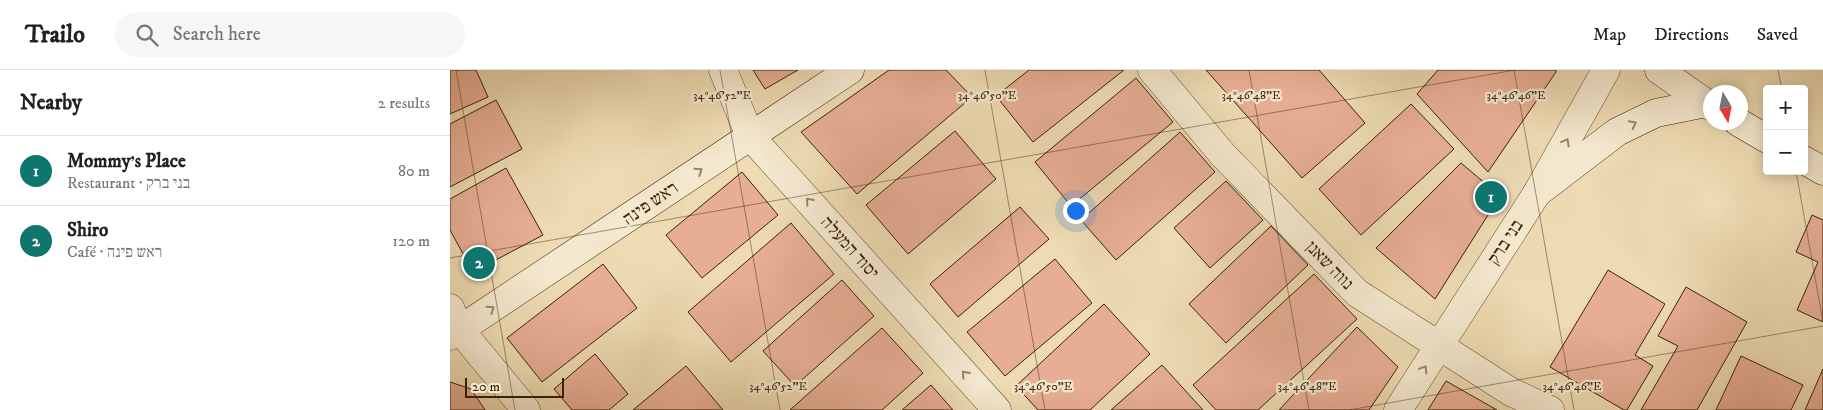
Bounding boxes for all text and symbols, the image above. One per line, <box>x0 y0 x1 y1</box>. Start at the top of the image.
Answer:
search box <box>115 12 465 57</box>
text: Trailo <box>25 20 85 50</box>
icon: search <box>133 21 161 49</box>
text: Search here <box>173 23 261 46</box>
text: Map <box>1593 24 1626 46</box>
text: Directions <box>1654 24 1729 46</box>
text: Saved <box>1757 24 1798 46</box>
north arrow <box>1703 85 1748 130</box>
map controls <box>1763 85 1808 175</box>
button: + <box>1763 85 1808 130</box>
text: 34°46'52"E <box>693 88 751 103</box>
text: 34°46'50"E <box>958 88 1017 103</box>
text: 34°46'48"E <box>1222 88 1281 103</box>
text: 34°46'46"E <box>1486 88 1546 103</box>
text: Nearby <box>20 90 82 116</box>
text: 2 results <box>378 93 430 113</box>
one-way arrow <box>1628 121 1637 131</box>
button: − <box>1763 130 1808 175</box>
one-way arrow <box>1559 138 1569 147</box>
text: Mommy׳s Place <box>67 150 186 173</box>
text: 1 <box>33 161 39 181</box>
text: 80 m <box>398 161 430 181</box>
one-way arrow <box>693 167 702 177</box>
text: Restaurant · בני ברק <box>67 173 190 193</box>
street label: ראש פינה <box>618 177 683 230</box>
pin: 1 <box>1475 178 1507 216</box>
one-way arrow <box>806 198 815 207</box>
your location <box>1063 198 1089 224</box>
street label: יסוד המעלה <box>815 212 883 284</box>
street label: בני ברק <box>1483 215 1529 269</box>
text: Shiro <box>67 219 108 242</box>
text: 2 <box>32 231 40 251</box>
text: 120 m <box>392 231 430 251</box>
street label: נווה שאנן <box>1301 237 1358 295</box>
text: Café · ראש פינה <box>67 242 162 262</box>
pin: 2 <box>463 244 495 282</box>
one-way arrow <box>485 306 494 315</box>
one-way arrow <box>1418 365 1427 374</box>
one-way arrow <box>962 370 971 379</box>
scale bar <box>465 375 564 398</box>
text: 20 m <box>472 378 500 396</box>
text: 34°46'52"E <box>749 379 807 394</box>
text: 34°46'50"E <box>1014 379 1073 394</box>
text: 34°46'48"E <box>1278 379 1337 394</box>
text: 34°46'46"E <box>1542 379 1602 394</box>

